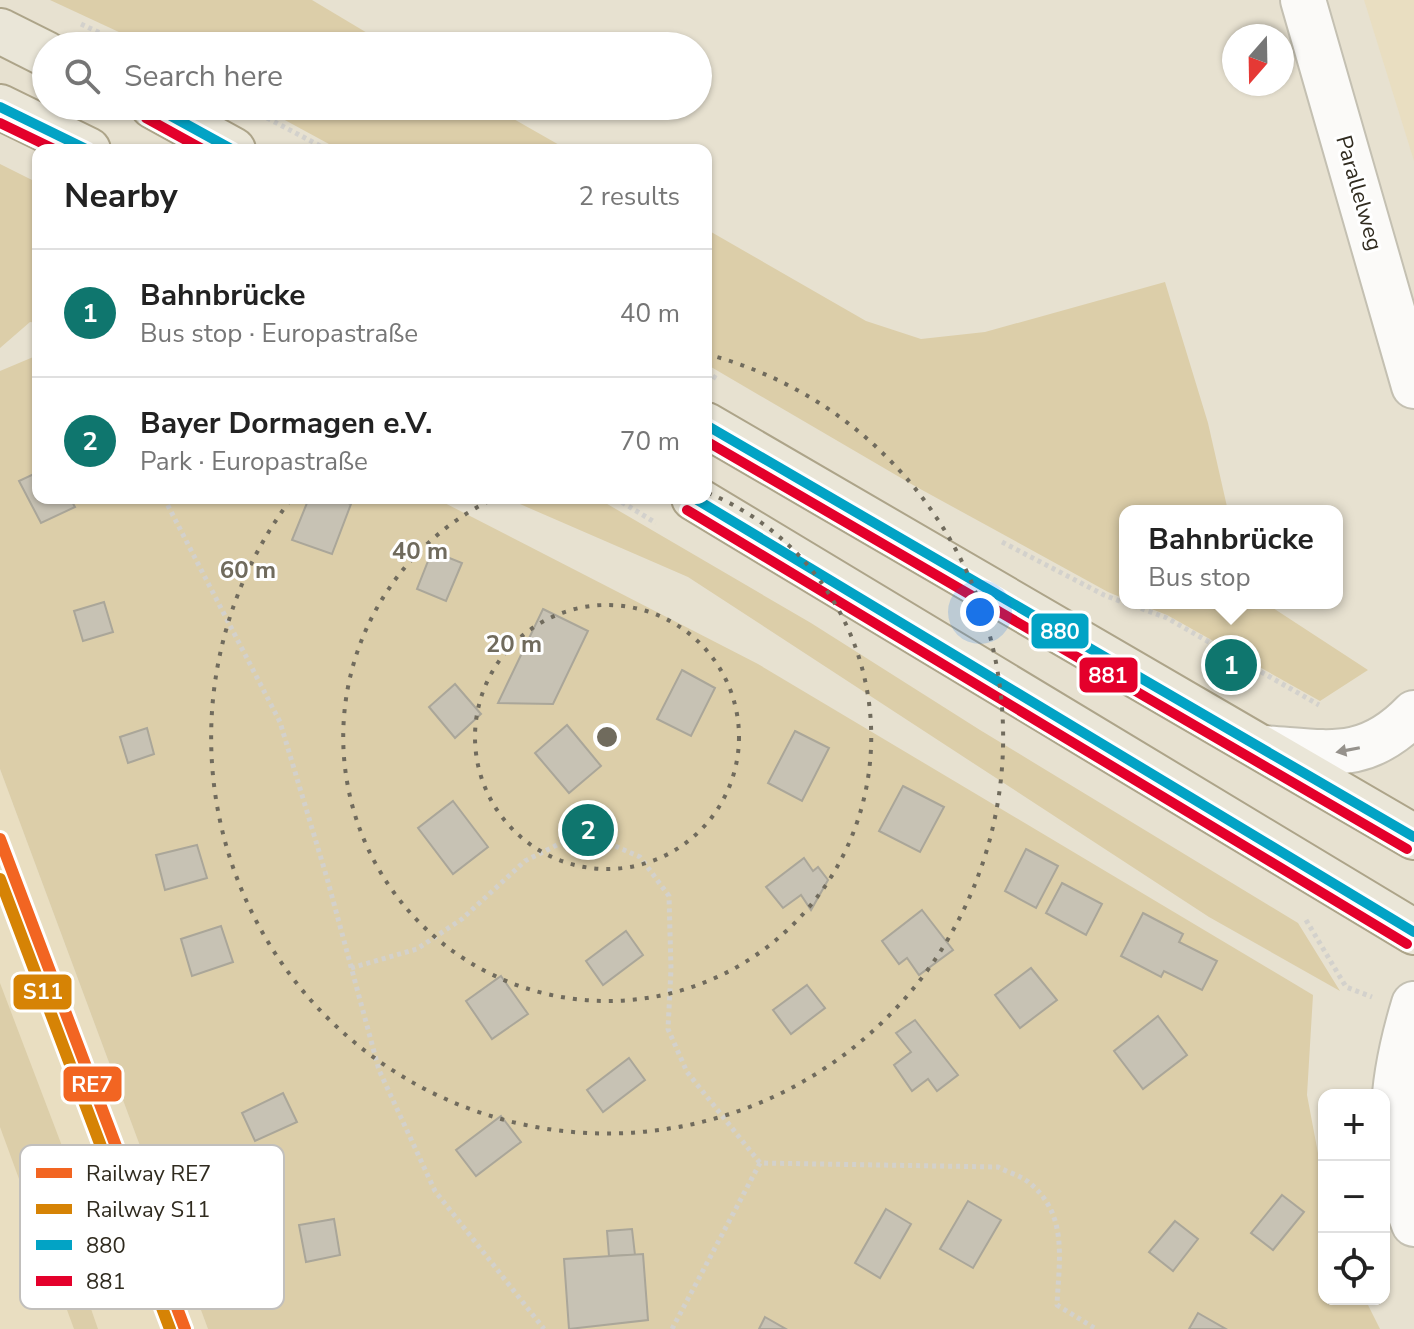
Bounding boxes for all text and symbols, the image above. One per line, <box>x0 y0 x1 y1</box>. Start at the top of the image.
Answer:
north arrow <box>1222 24 1294 96</box>
search box <box>32 32 712 120</box>
icon: search <box>60 54 104 98</box>
text: Search here <box>124 56 283 97</box>
street label: Parallelweg <box>1328 132 1390 254</box>
text: Nearby <box>64 173 178 219</box>
text: 2 results <box>579 179 680 214</box>
text: Bahnbrücke <box>140 275 305 316</box>
text: 1 <box>82 296 98 331</box>
text: 40 m <box>620 296 680 331</box>
text: Bus stop · Europastraße <box>140 316 418 351</box>
text: Bayer Dormagen e.V. <box>140 403 432 444</box>
text: 2 <box>82 424 98 459</box>
text: 70 m <box>620 424 680 459</box>
text: Park · Europastraße <box>140 444 368 479</box>
popup <box>1119 505 1343 609</box>
text: Bahnbrücke <box>1148 519 1314 560</box>
text: 40 m <box>392 535 448 567</box>
text: 60 m <box>220 554 276 586</box>
text: Bus stop <box>1148 560 1251 595</box>
your location <box>960 592 1000 632</box>
line badge: 880 <box>1030 612 1090 650</box>
text: 880 <box>1040 617 1080 647</box>
text: 20 m <box>486 628 542 660</box>
pin: 1 <box>1205 635 1257 695</box>
line badge: 881 <box>1078 656 1139 694</box>
text: 881 <box>1088 661 1128 691</box>
centre of rings <box>593 723 621 751</box>
one-way arrow <box>1336 744 1361 756</box>
pin: 2 <box>562 800 614 860</box>
line badge: S11 <box>12 973 73 1011</box>
text: S11 <box>23 977 63 1007</box>
line badge: RE7 <box>62 1065 123 1103</box>
text: RE7 <box>71 1070 113 1100</box>
map controls <box>1318 1089 1390 1305</box>
button: + <box>1318 1089 1390 1161</box>
legend <box>20 1145 284 1309</box>
text: Railway RE7 <box>86 1159 211 1189</box>
button: − <box>1318 1161 1390 1233</box>
text: Railway S11 <box>86 1195 210 1225</box>
text: 880 <box>86 1231 126 1261</box>
button: locate <box>1318 1233 1390 1305</box>
text: 881 <box>86 1267 126 1297</box>

